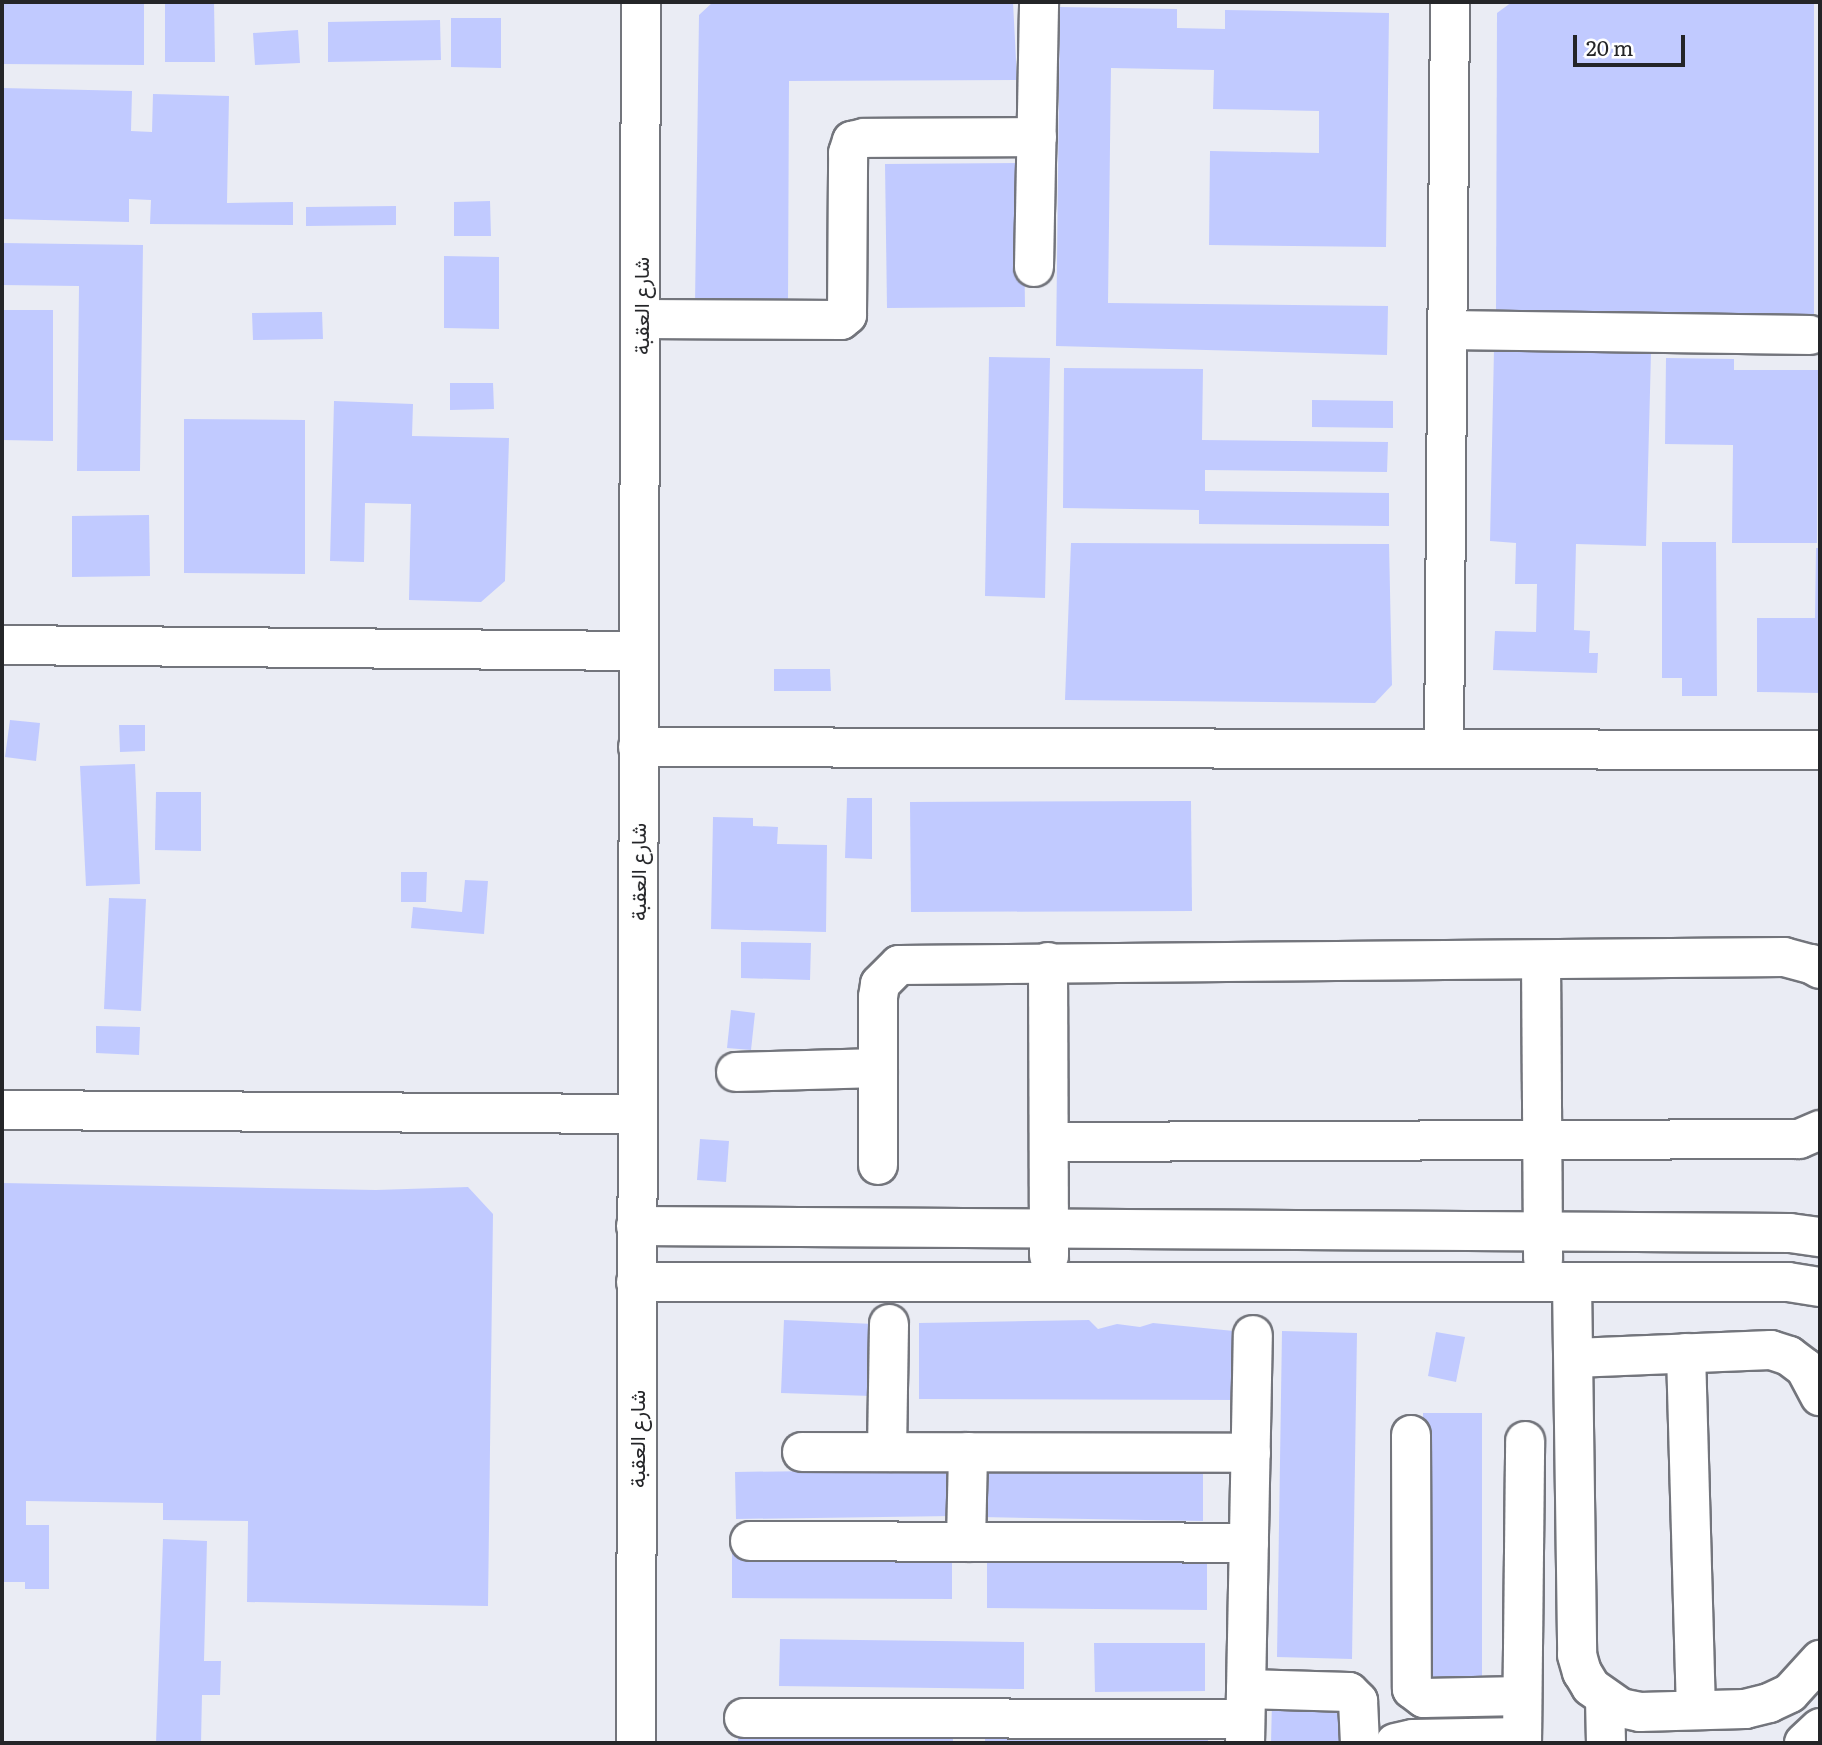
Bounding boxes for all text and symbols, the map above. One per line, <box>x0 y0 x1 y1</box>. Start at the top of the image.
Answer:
scale bar <box>1577 21 1689 65</box>
text: 20 m <box>1586 31 1633 62</box>
street label: شارع العقبة <box>627 257 653 355</box>
street label: شارع العقبة <box>624 823 650 921</box>
street label: شارع العقبة <box>623 1390 649 1488</box>

